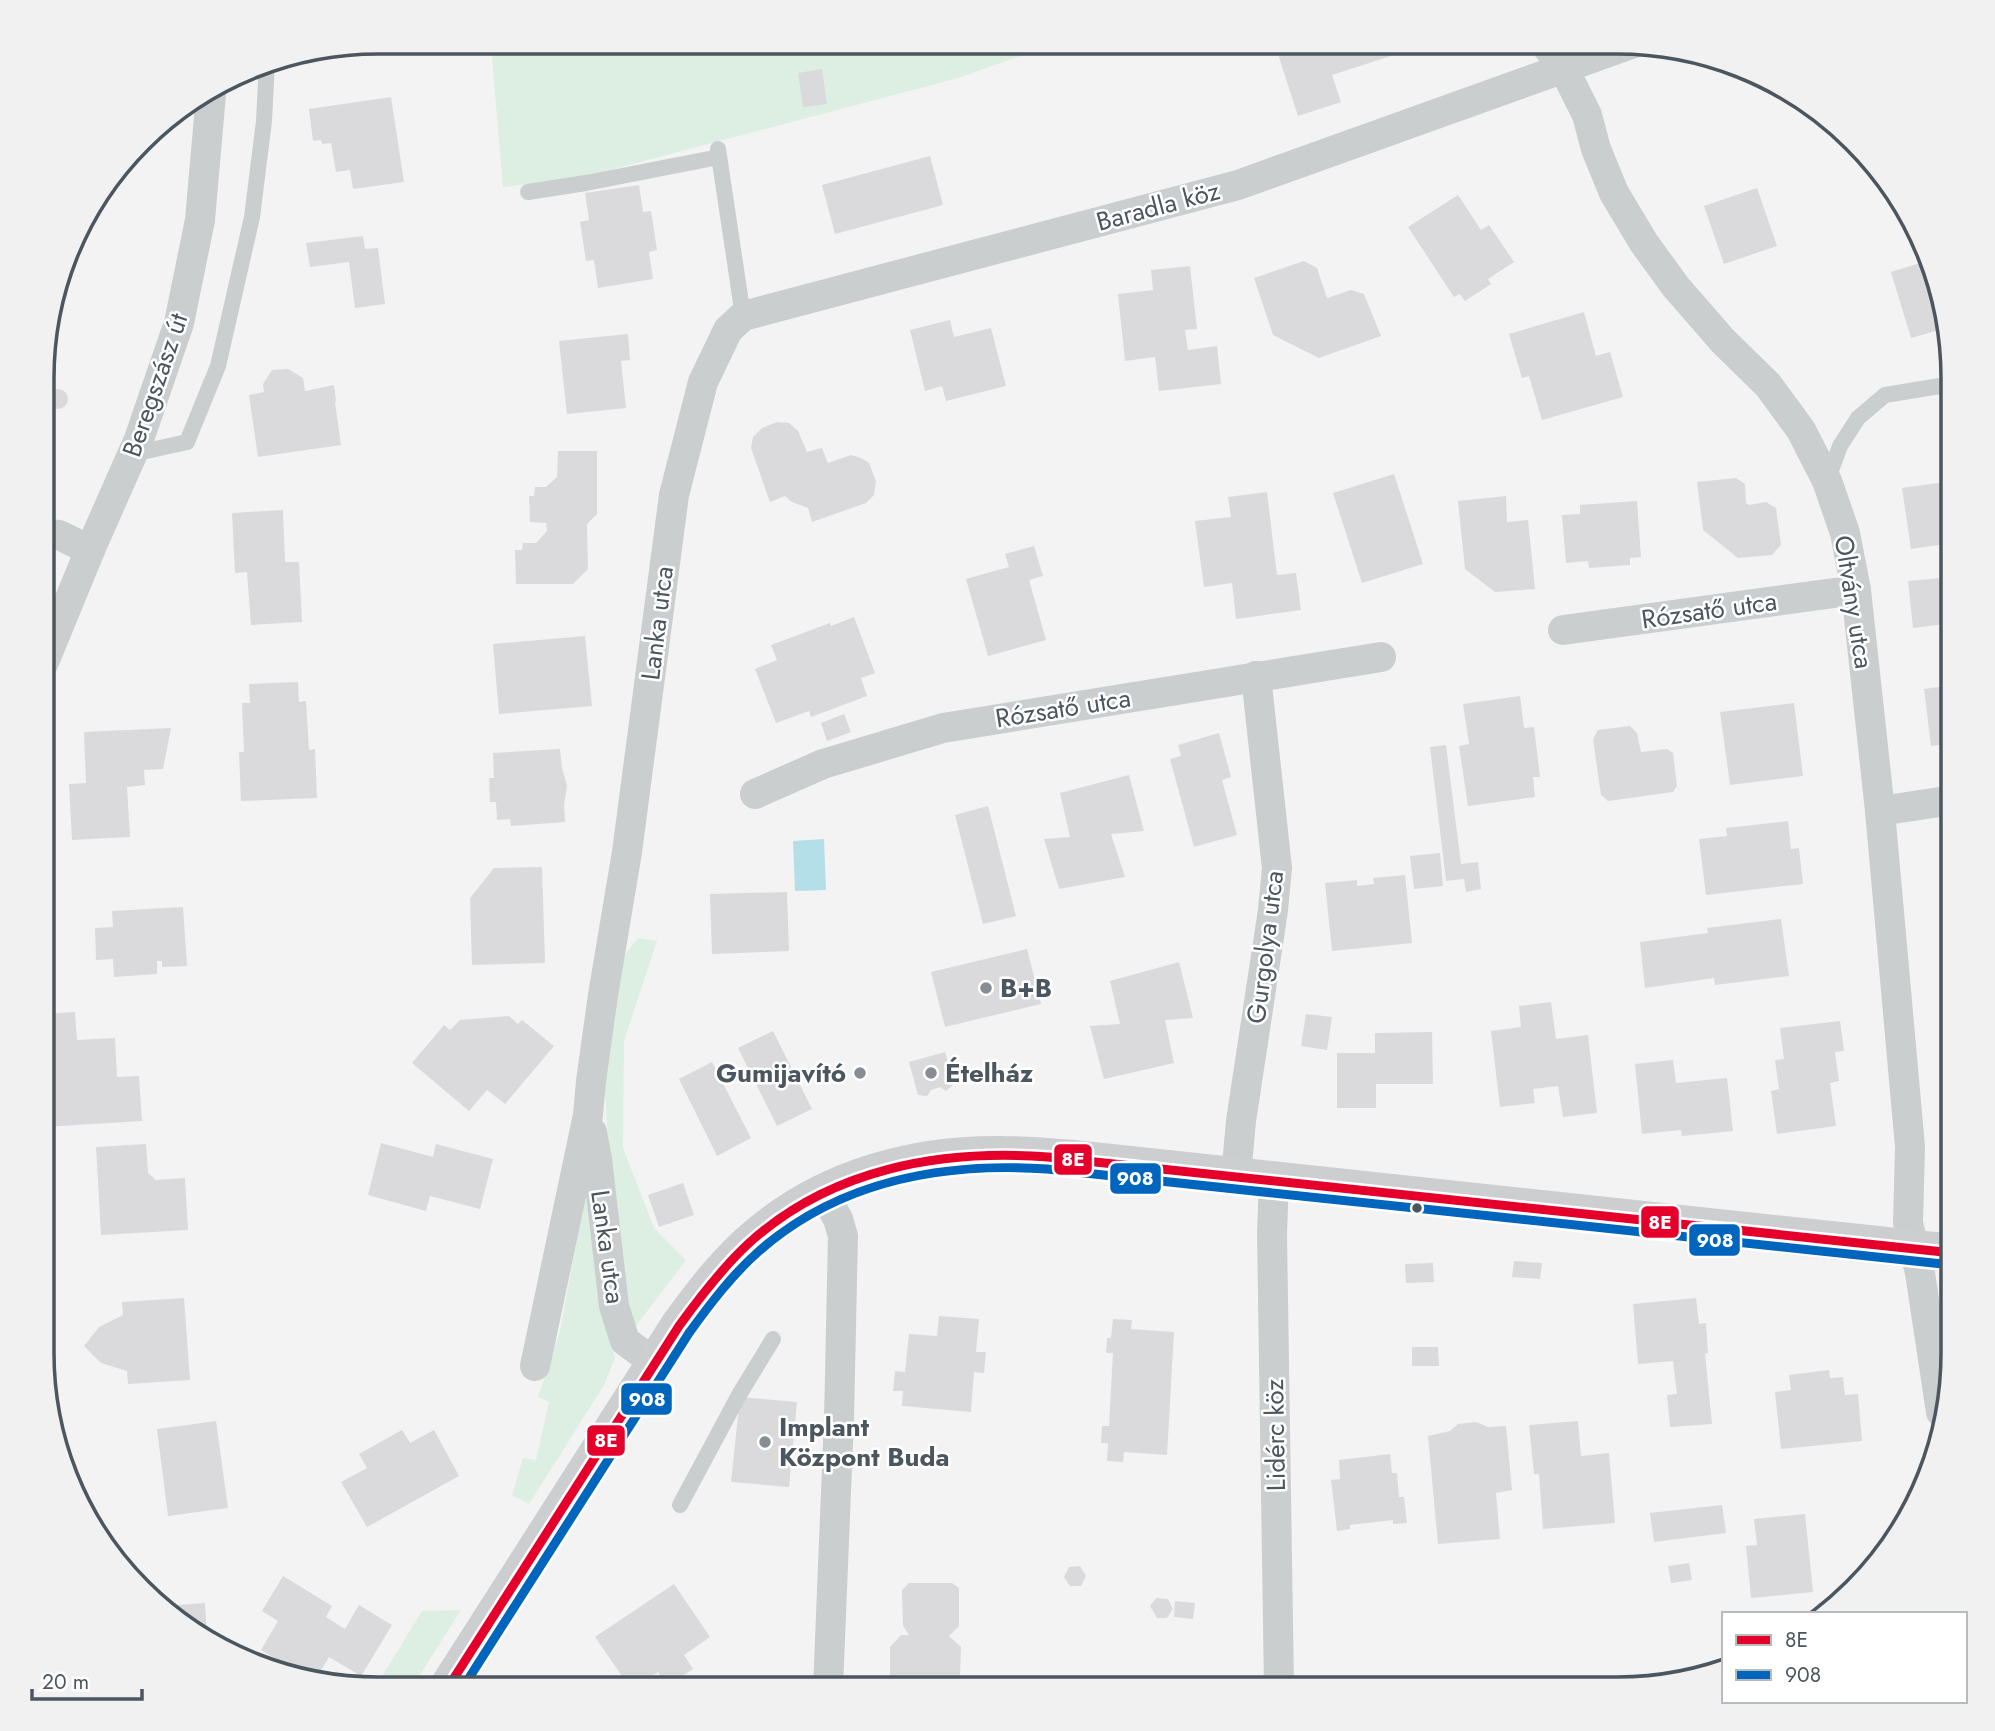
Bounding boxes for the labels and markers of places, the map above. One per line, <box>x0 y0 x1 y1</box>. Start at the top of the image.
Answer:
place label: B+B <box>1000 969 1052 1007</box>
marker: B+B <box>978 980 994 996</box>
place label: Gumijavító <box>716 1054 846 1092</box>
place label: Ételház <box>945 1054 1034 1092</box>
marker: Gumijavító <box>852 1065 868 1081</box>
marker: Ételház <box>923 1065 939 1081</box>
unlabelled marker <box>1410 1201 1424 1215</box>
place label: Implant Központ Buda <box>779 1408 950 1476</box>
marker: Implant Központ Buda <box>757 1434 773 1450</box>

